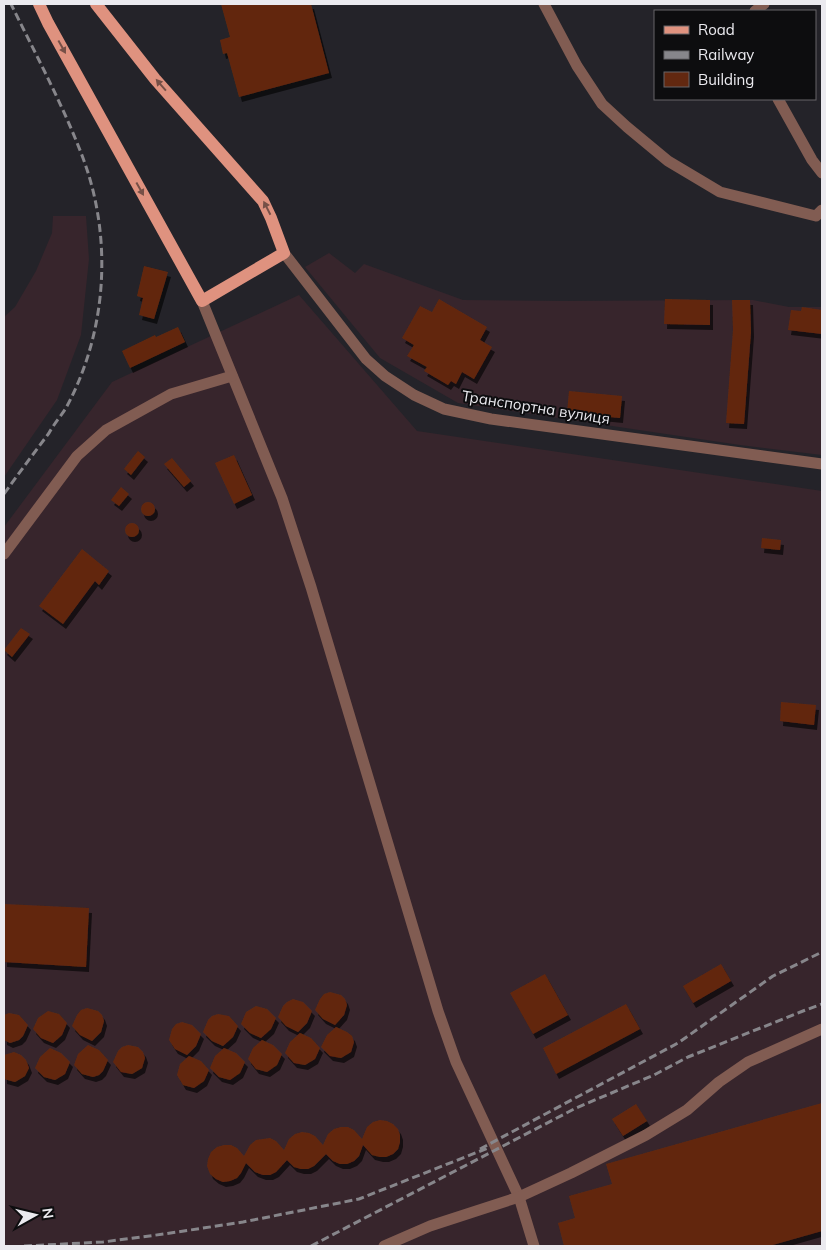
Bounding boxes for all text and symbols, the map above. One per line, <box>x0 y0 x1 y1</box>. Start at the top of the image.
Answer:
legend <box>654 10 816 100</box>
text: Road <box>698 20 735 39</box>
one-way arrow <box>57 41 66 54</box>
text: Railway <box>698 45 754 64</box>
text: Building <box>698 70 754 89</box>
one-way arrow <box>155 80 167 92</box>
one-way arrow <box>136 182 144 197</box>
one-way arrow <box>262 201 270 215</box>
street label: Транспортна вулиця <box>461 386 611 428</box>
north arrow <box>10 1190 60 1240</box>
text: N <box>38 1207 58 1220</box>

